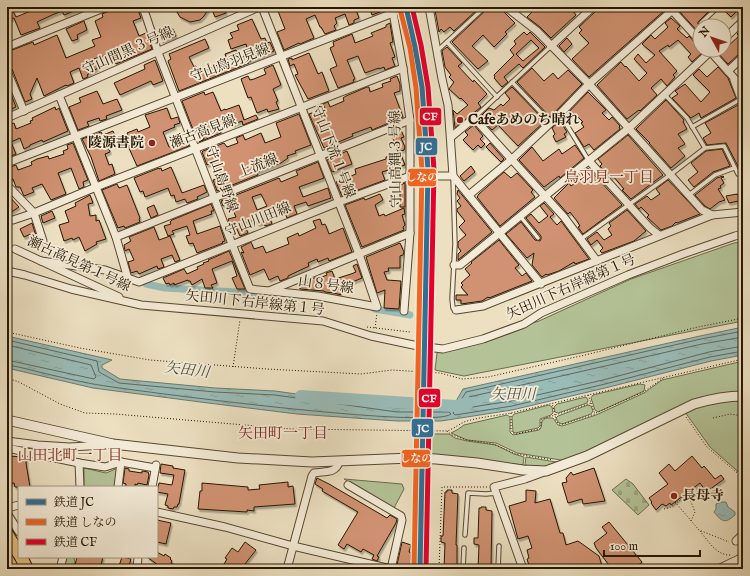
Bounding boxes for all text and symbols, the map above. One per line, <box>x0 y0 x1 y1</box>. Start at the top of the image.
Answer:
north arrow <box>692 18 732 58</box>
street label: 守山間黒３号線 <box>80 23 176 79</box>
text: N <box>696 24 714 41</box>
street label: 守山鳥羽見線 <box>188 40 272 86</box>
street label: 守山下流１号線 <box>307 103 359 201</box>
line badge: CF <box>419 107 442 126</box>
street label: 守山高縄３号線 <box>386 110 406 208</box>
text: CF <box>423 110 437 124</box>
street label: 瀬古高見線 <box>167 111 239 153</box>
place label: Cafeあめのち晴れ <box>468 111 580 129</box>
marker: Cafeあめのち晴れ <box>455 115 465 125</box>
place label: 陵源書院 <box>88 134 144 152</box>
line badge: JC <box>415 137 438 156</box>
marker: 陵源書院 <box>147 138 157 148</box>
text: JC <box>418 140 432 154</box>
street label: 守山島野線 <box>201 143 241 215</box>
street label: 上流線 <box>235 150 281 182</box>
line badge: しなの <box>407 168 437 187</box>
district label: 鳥羽見一丁目 <box>564 168 654 187</box>
text: しなの <box>406 171 439 185</box>
street label: 守山川田線 <box>222 199 294 241</box>
street label: 瀬古高見第１号線 <box>24 232 134 296</box>
street label: 矢田川下右岸線第１号 <box>503 250 639 324</box>
street label: 山８号線 <box>297 272 355 298</box>
street label: 矢田川下右岸線第１号 <box>184 287 326 319</box>
water label: 矢田川 <box>164 358 212 382</box>
water label: 矢田川 <box>490 385 537 404</box>
line badge: CF <box>418 388 441 408</box>
text: CF <box>422 392 436 406</box>
line badge: JC <box>411 418 434 438</box>
text: JC <box>415 422 429 436</box>
district label: 矢田町一丁目 <box>238 424 328 443</box>
district label: 山田北町一丁目 <box>17 446 123 465</box>
line badge: しなの <box>401 449 431 468</box>
text: しなの <box>400 452 433 466</box>
legend <box>18 486 158 558</box>
place label: 長母寺 <box>682 487 724 505</box>
marker: 長母寺 <box>669 491 679 501</box>
text: 鉄道 JC <box>53 495 94 511</box>
text: 鉄道 しなの <box>53 515 117 530</box>
scale bar <box>604 532 700 558</box>
text: 鉄道 CF <box>53 535 97 550</box>
text: 100 m <box>610 539 638 554</box>

